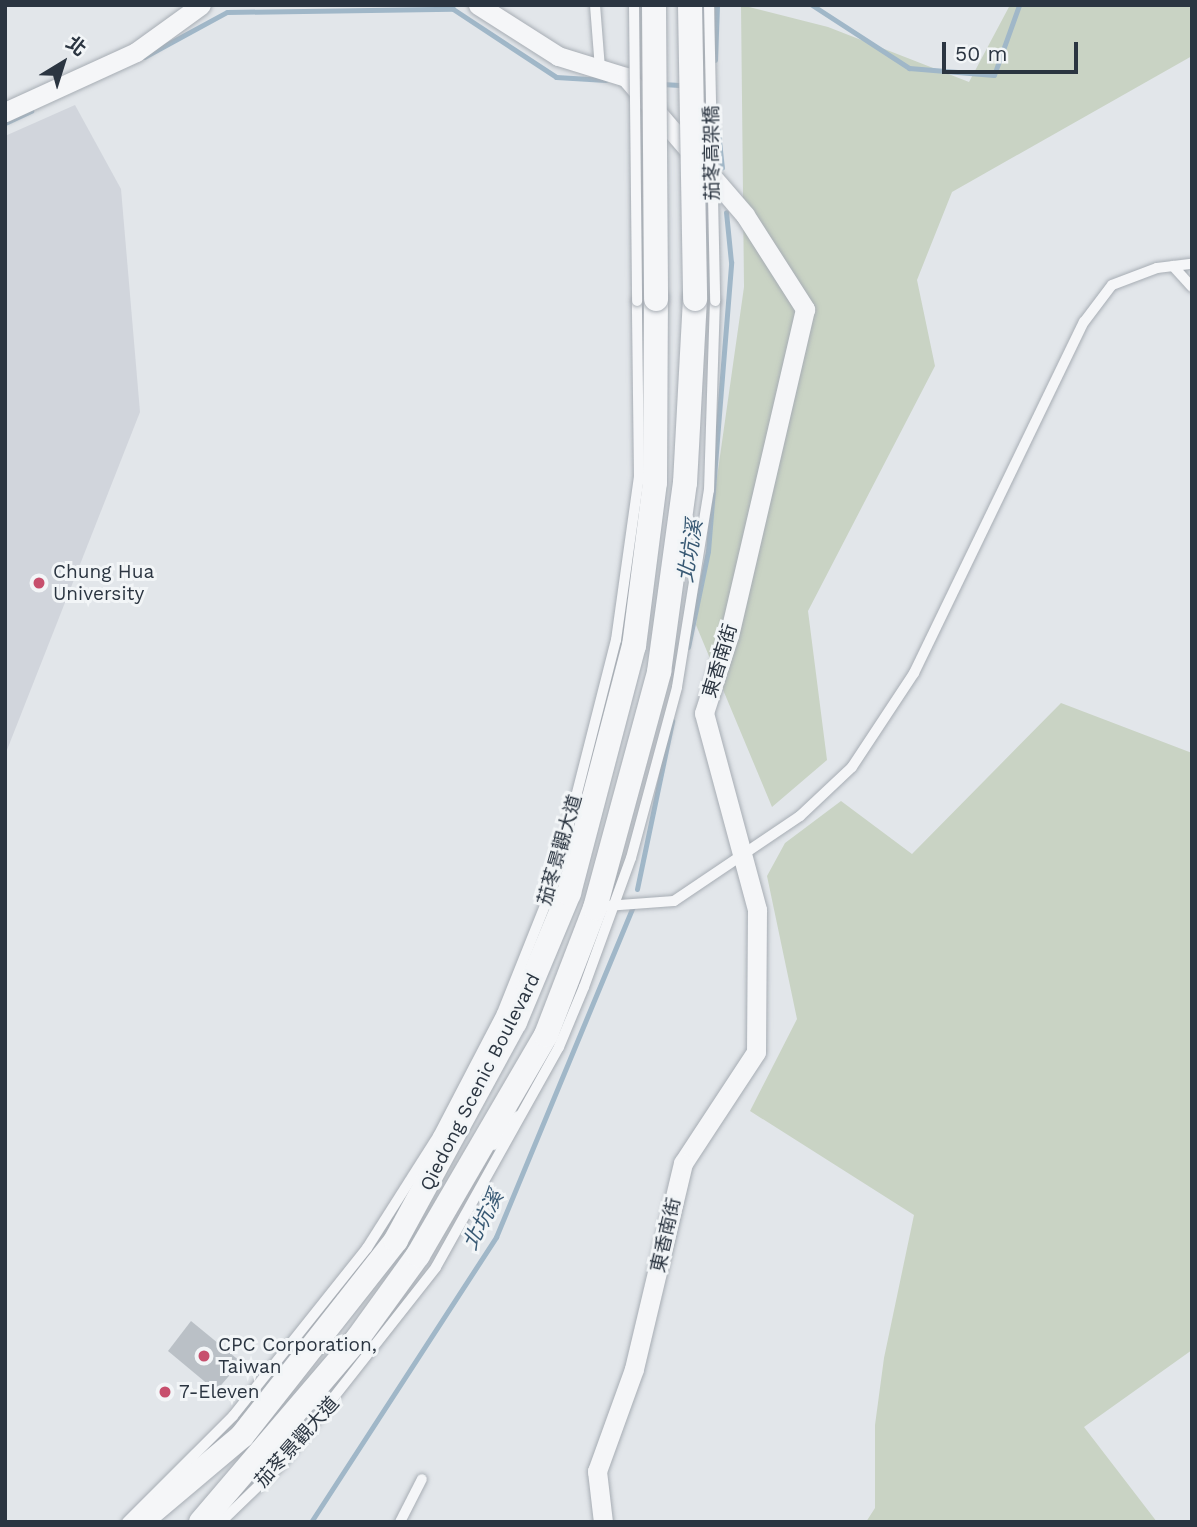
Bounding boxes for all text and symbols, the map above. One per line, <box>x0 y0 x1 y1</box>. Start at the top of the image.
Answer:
north arrow <box>28 28 98 98</box>
scale bar <box>945 28 1082 72</box>
text: 北 <box>62 31 91 61</box>
text: 50 m <box>955 41 1007 66</box>
street label: 茄苳高架橋 <box>700 105 724 201</box>
water label: 北坑溪 <box>673 518 707 584</box>
place label: Chung Hua University <box>53 561 154 605</box>
marker: Chung Hua University <box>31 575 47 591</box>
street label: 東香南街 <box>698 621 742 701</box>
street label: 茄苳景觀大道 <box>533 792 587 908</box>
street label: Qiedong Scenic Boulevard <box>415 969 545 1195</box>
water label: 北坑溪 <box>457 1186 509 1254</box>
street label: 東香南街 <box>646 1195 686 1275</box>
place label: CPC Corporation, Taiwan <box>218 1334 377 1378</box>
marker: CPC Corporation, Taiwan <box>196 1348 212 1364</box>
place label: 7-Eleven <box>179 1381 260 1403</box>
marker: 7-Eleven <box>157 1384 173 1400</box>
street label: 茄苳景觀大道 <box>250 1392 344 1492</box>

